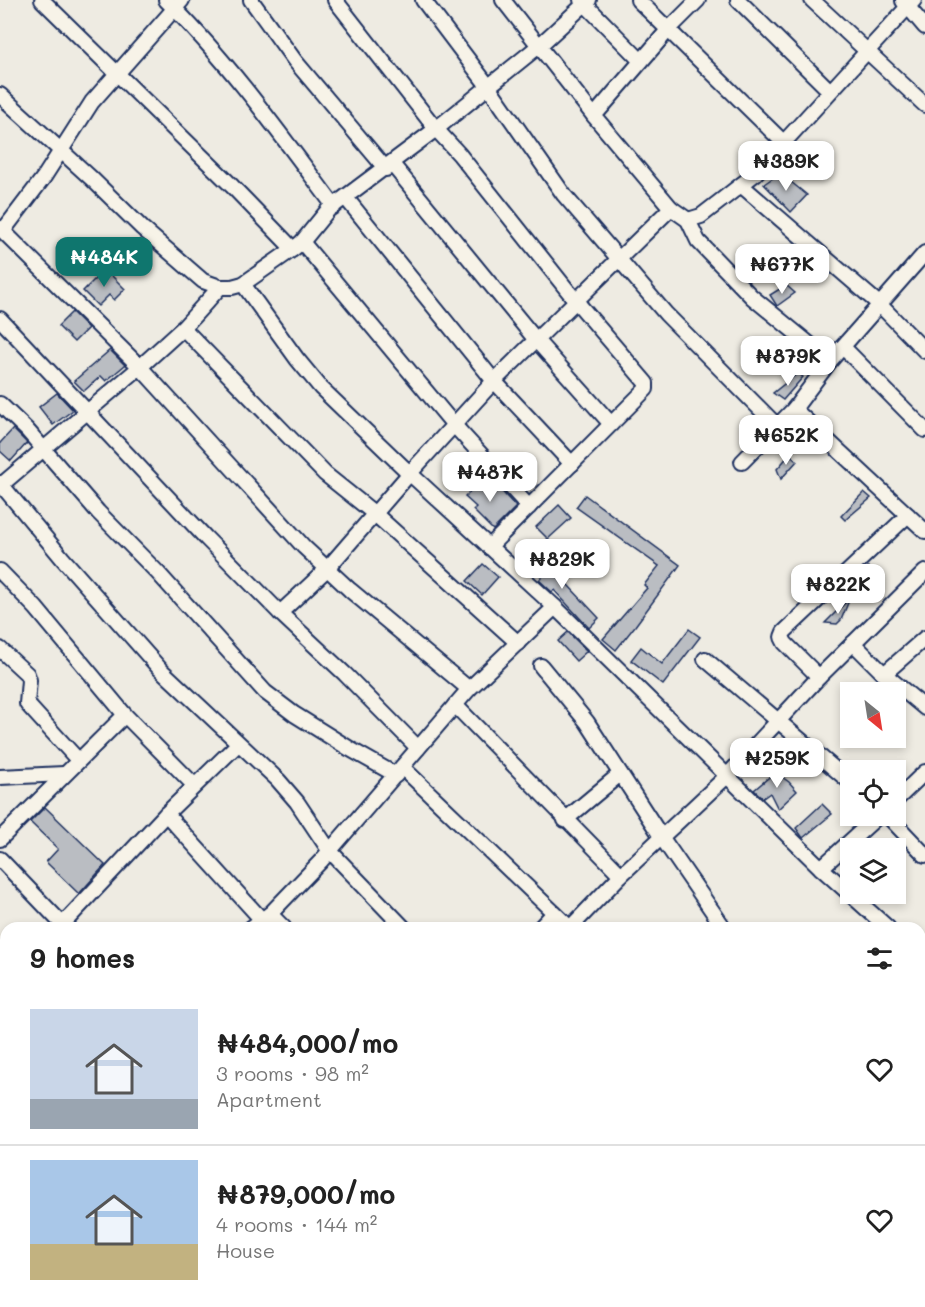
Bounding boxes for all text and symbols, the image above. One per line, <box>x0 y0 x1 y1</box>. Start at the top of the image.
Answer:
pin: ₦389K <box>744 141 828 192</box>
text: ₦389K <box>752 147 820 173</box>
pin: ₦484K <box>62 237 146 288</box>
text: ₦484K <box>70 243 138 269</box>
pin: ₦677K <box>740 244 824 295</box>
text: ₦677K <box>749 250 815 276</box>
pin: ₦879K <box>746 336 830 387</box>
text: ₦879K <box>755 342 821 368</box>
pin: ₦652K <box>744 415 828 466</box>
text: ₦652K <box>753 421 819 447</box>
pin: ₦487K <box>448 452 532 503</box>
text: ₦487K <box>456 458 524 484</box>
pin: ₦829K <box>520 539 604 590</box>
text: ₦829K <box>529 545 595 571</box>
pin: ₦822K <box>796 564 880 615</box>
text: ₦822K <box>805 570 871 596</box>
north arrow <box>840 682 906 748</box>
map controls <box>840 682 906 904</box>
pin: ₦259K <box>735 738 819 789</box>
text: ₦259K <box>744 744 810 770</box>
button: locate <box>840 760 906 826</box>
button: layers <box>840 838 906 904</box>
text: 9 homes <box>30 941 135 975</box>
icon: filters <box>863 942 896 975</box>
text: ₦484,000/mo <box>216 1026 398 1060</box>
icon: home <box>78 1033 150 1105</box>
icon: heart <box>863 1053 896 1086</box>
text: 3 rooms · 98 m² <box>216 1060 369 1086</box>
text: Apartment <box>216 1086 322 1112</box>
text: ₦879,000/mo <box>216 1177 395 1211</box>
icon: home <box>78 1184 150 1256</box>
icon: heart <box>863 1204 896 1237</box>
text: 4 rooms · 144 m² <box>216 1211 377 1237</box>
text: House <box>216 1237 275 1263</box>

